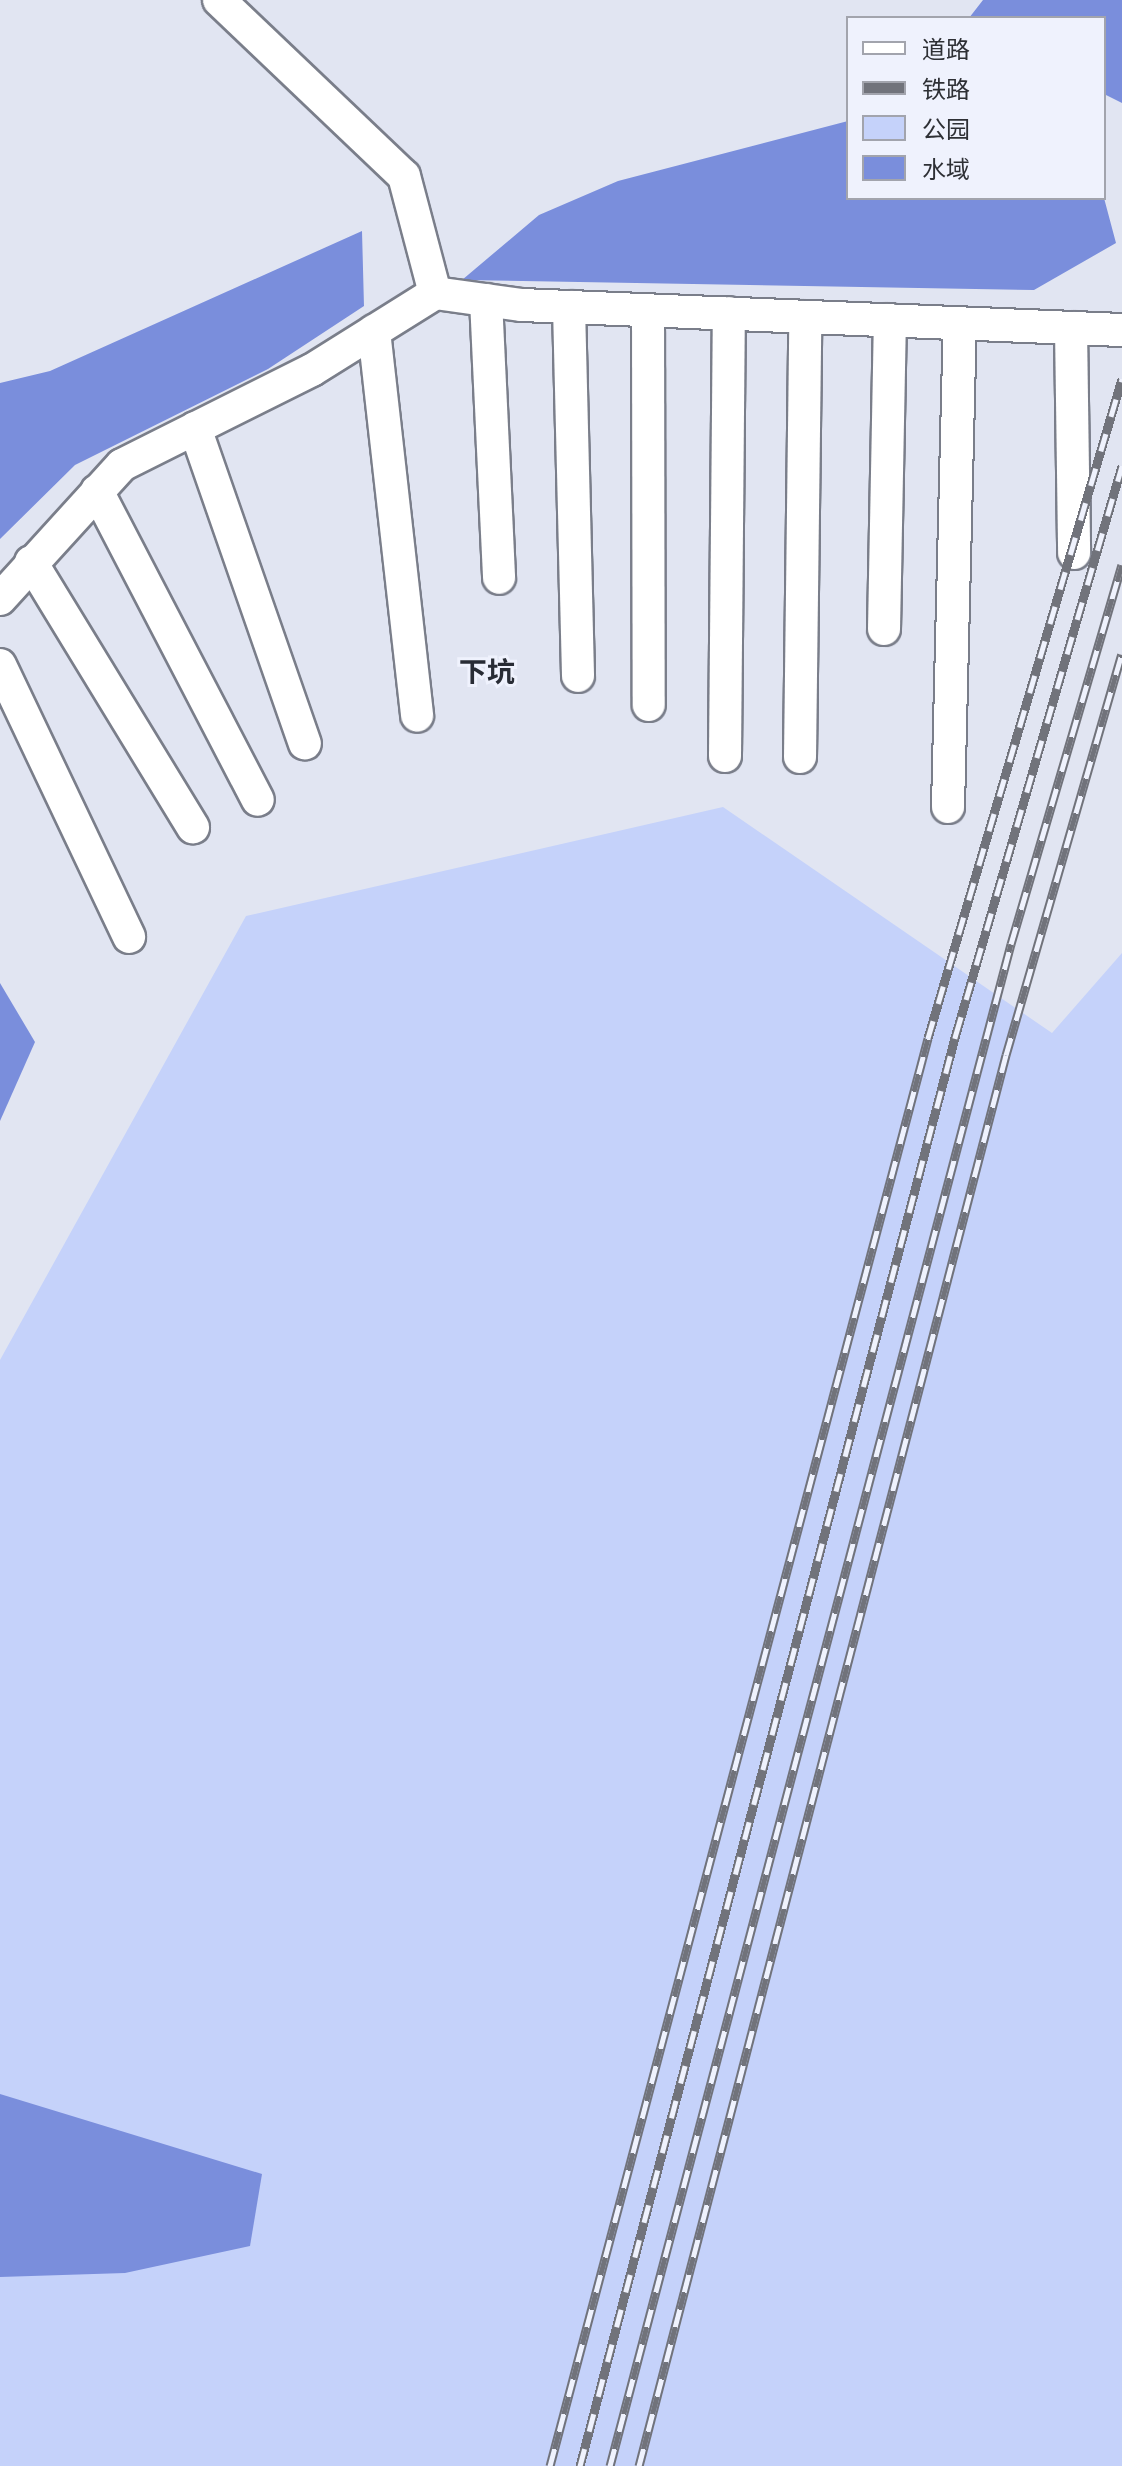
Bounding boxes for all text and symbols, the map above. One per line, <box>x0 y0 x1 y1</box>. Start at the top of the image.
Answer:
legend <box>846 16 1106 200</box>
text: 道路 <box>922 33 970 66</box>
text: 铁路 <box>922 73 970 106</box>
text: 公园 <box>922 113 970 146</box>
text: 水域 <box>922 153 970 186</box>
district label: 下坑 <box>459 655 515 689</box>

